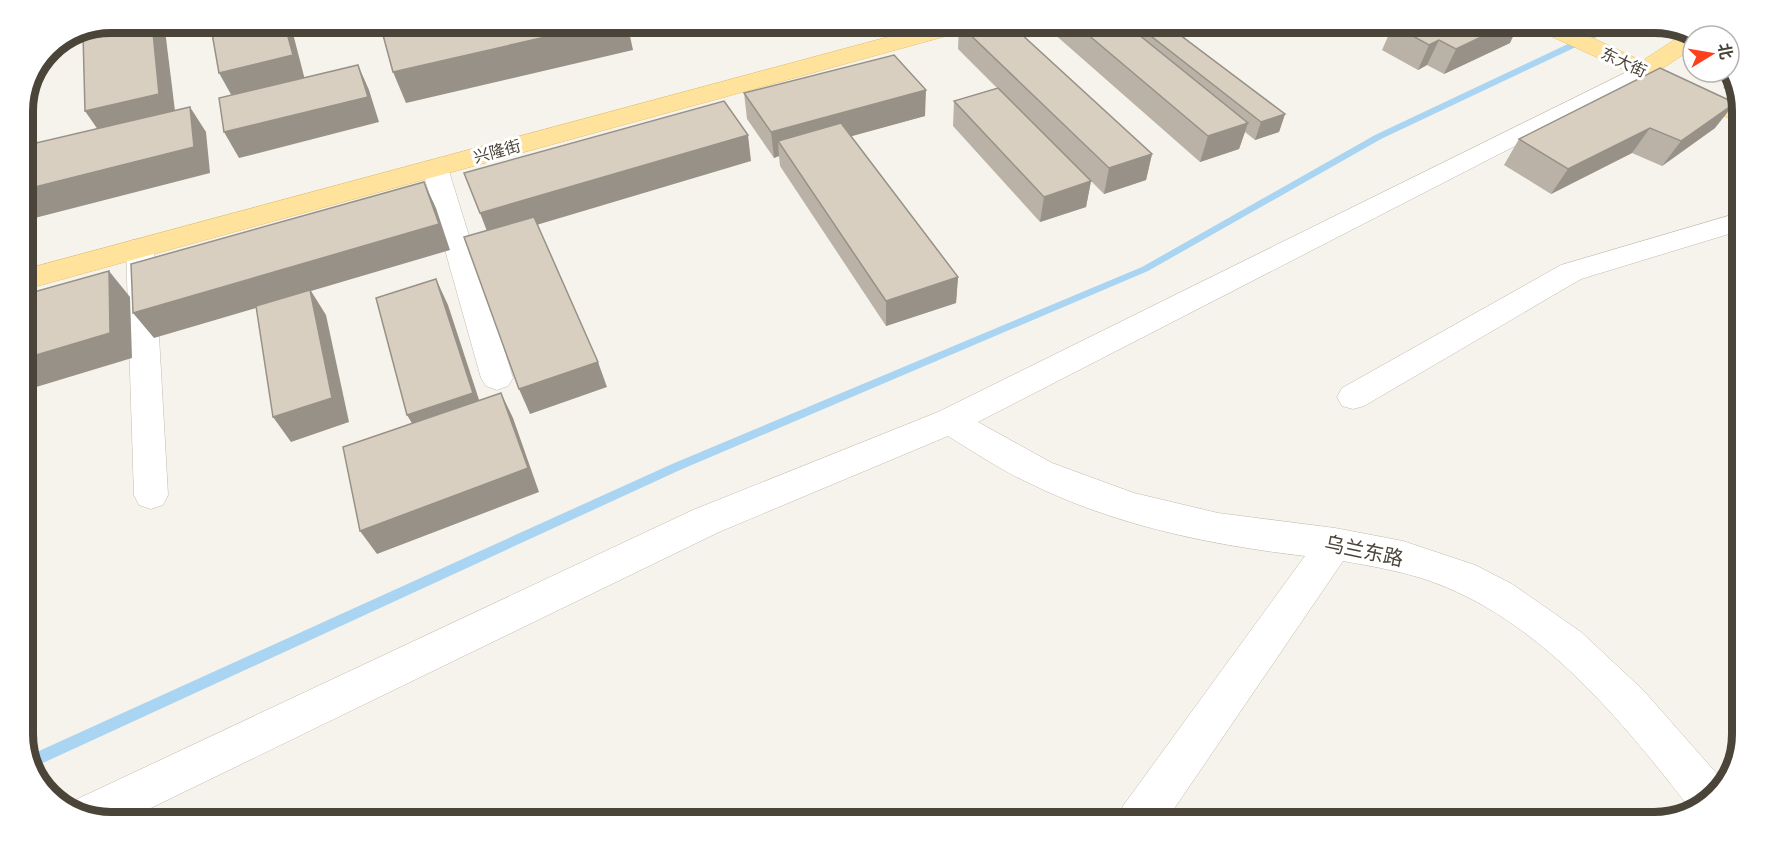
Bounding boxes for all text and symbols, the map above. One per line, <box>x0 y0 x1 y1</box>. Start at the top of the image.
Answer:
north arrow <box>1681 24 1741 84</box>
text: 北 <box>1712 42 1735 61</box>
street label: 东大街 <box>1597 45 1649 83</box>
street label: 兴隆街 <box>472 137 523 169</box>
street label: 乌兰东路 <box>1322 532 1405 574</box>

